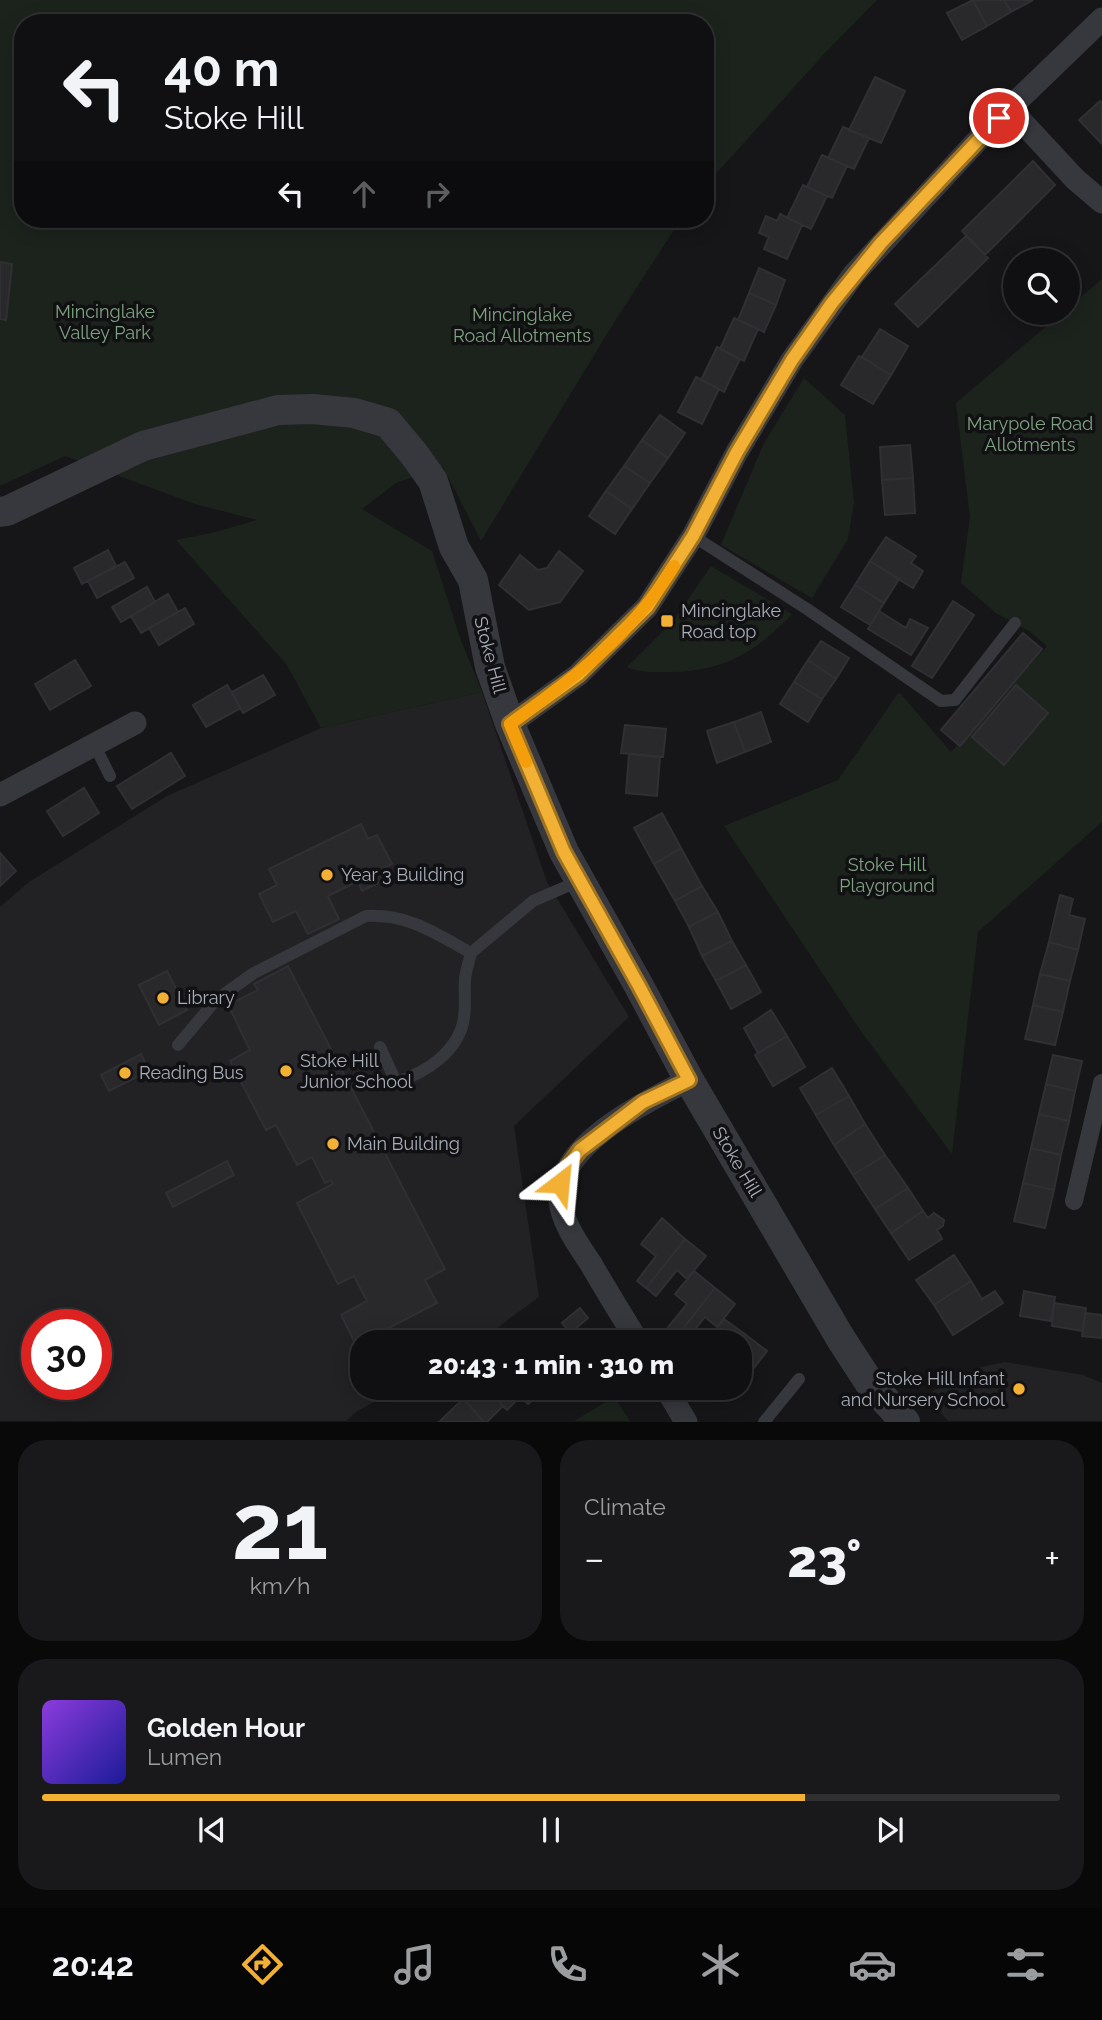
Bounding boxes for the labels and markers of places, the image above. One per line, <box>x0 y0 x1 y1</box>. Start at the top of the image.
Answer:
pin <box>969 88 1029 148</box>
place label: Mincinglake Road top <box>681 600 781 642</box>
marker: Mincinglake Road top <box>659 613 675 629</box>
place label: Year 3 Building <box>341 864 464 885</box>
marker: Year 3 Building <box>319 867 335 883</box>
place label: Library <box>177 987 235 1008</box>
marker: Library <box>155 990 171 1006</box>
place label: Stoke Hill Junior School <box>300 1050 413 1092</box>
place label: Reading Bus <box>139 1062 244 1083</box>
marker: Stoke Hill Junior School <box>278 1063 294 1079</box>
marker: Reading Bus <box>117 1065 133 1081</box>
place label: Main Building <box>347 1133 460 1154</box>
marker: Main Building <box>325 1136 341 1152</box>
place label: Stoke Hill Infant and Nursery School <box>841 1368 1005 1410</box>
marker: Stoke Hill Infant and Nursery School <box>1011 1381 1027 1397</box>

